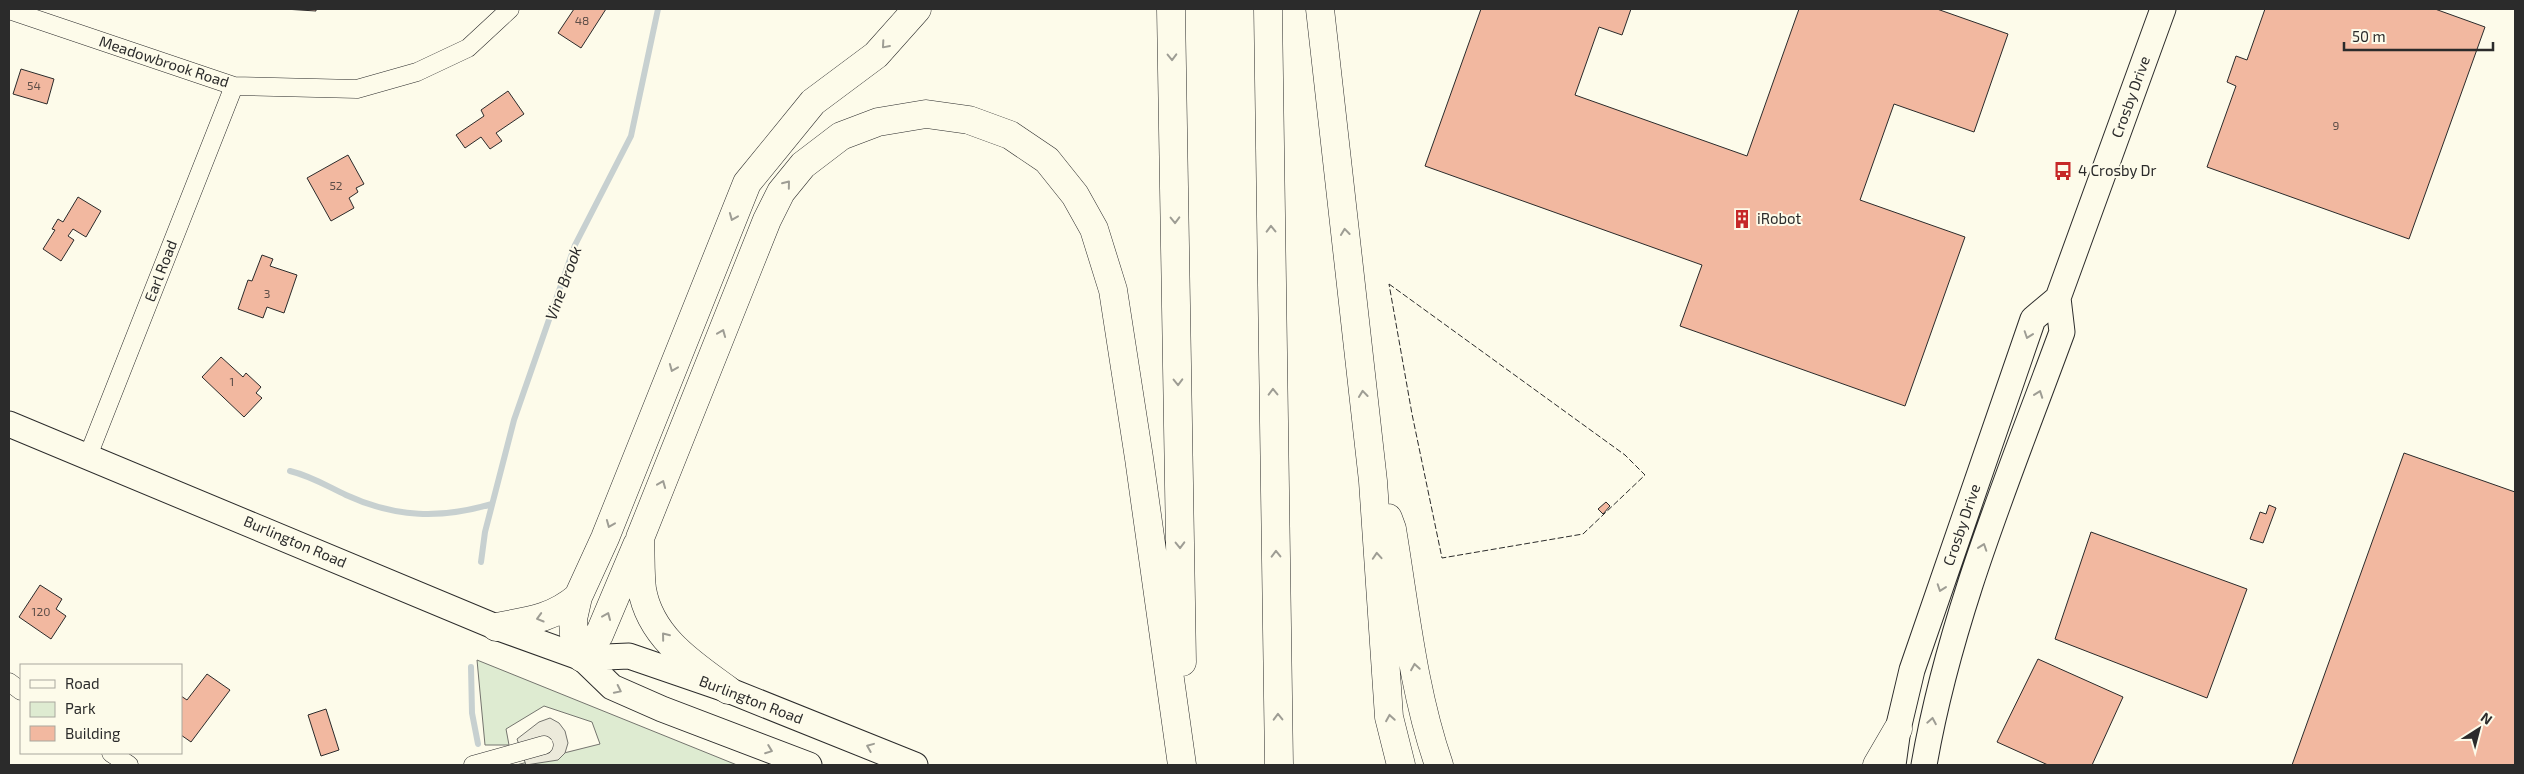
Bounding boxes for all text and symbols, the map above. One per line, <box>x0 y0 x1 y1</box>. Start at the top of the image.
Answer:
house number: 48 <box>575 13 589 27</box>
scale bar <box>2344 20 2493 52</box>
text: 50 m <box>2352 27 2386 45</box>
street label: Meadowbrook Road <box>97 32 232 91</box>
one-way arrow <box>882 40 891 49</box>
street label: Crosby Drive <box>2107 53 2153 140</box>
one-way arrow <box>1167 54 1177 62</box>
house number: 54 <box>27 78 41 92</box>
house number: 9 <box>2333 118 2340 132</box>
bus stop icon: 4 Crosby Dr <box>2052 160 2074 182</box>
place label: 4 Crosby Dr <box>2078 161 2156 179</box>
house number: 52 <box>329 178 343 192</box>
one-way arrow <box>782 181 791 190</box>
building icon: iRobot <box>1731 208 1753 230</box>
place label: iRobot <box>1757 209 1801 227</box>
one-way arrow <box>729 212 740 221</box>
one-way arrow <box>1170 216 1180 224</box>
one-way arrow <box>1266 225 1276 232</box>
one-way arrow <box>1340 228 1351 236</box>
street label: Earl Road <box>140 237 180 304</box>
water label: Vine Brook <box>540 243 585 323</box>
house number: 3 <box>264 286 270 300</box>
one-way arrow <box>716 329 726 338</box>
one-way arrow <box>2024 330 2034 338</box>
one-way arrow <box>669 363 679 371</box>
house number: 1 <box>230 374 234 388</box>
one-way arrow <box>1173 379 1183 387</box>
one-way arrow <box>1268 387 1278 395</box>
one-way arrow <box>1358 390 1369 398</box>
one-way arrow <box>2033 391 2043 399</box>
one-way arrow <box>656 480 666 489</box>
street label: Crosby Drive <box>1939 481 1983 568</box>
street label: Burlington Road <box>241 511 350 571</box>
one-way arrow <box>606 520 616 528</box>
one-way arrow <box>1175 541 1186 549</box>
one-way arrow <box>1978 543 1988 552</box>
one-way arrow <box>1271 550 1281 558</box>
one-way arrow <box>1372 551 1383 559</box>
one-way arrow <box>1937 583 1947 591</box>
house number: 120 <box>32 604 50 618</box>
one-way arrow <box>535 612 544 623</box>
one-way arrow <box>600 612 611 621</box>
one-way arrow <box>662 633 670 642</box>
one-way arrow <box>1410 663 1420 671</box>
legend <box>20 664 182 754</box>
street label: Burlington Road <box>697 671 806 727</box>
text: Road <box>65 674 100 692</box>
one-way arrow <box>613 683 622 693</box>
text: Park <box>65 699 96 717</box>
north arrow <box>2454 704 2504 754</box>
text: N <box>2478 708 2496 728</box>
one-way arrow <box>1273 712 1283 720</box>
one-way arrow <box>1386 713 1396 722</box>
one-way arrow <box>1926 716 1936 725</box>
text: Building <box>65 724 121 742</box>
one-way arrow <box>866 743 875 753</box>
one-way arrow <box>764 744 773 754</box>

